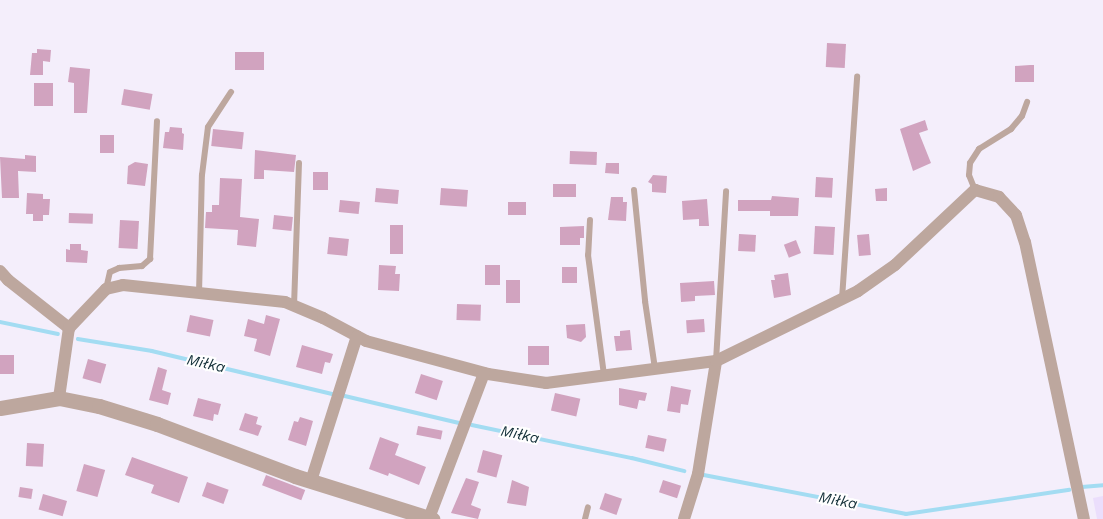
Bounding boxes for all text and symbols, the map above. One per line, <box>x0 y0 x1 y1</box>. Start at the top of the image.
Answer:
water label: Miłka <box>185 351 227 377</box>
water label: Miłka <box>499 422 541 448</box>
water label: Miłka <box>817 488 859 514</box>

